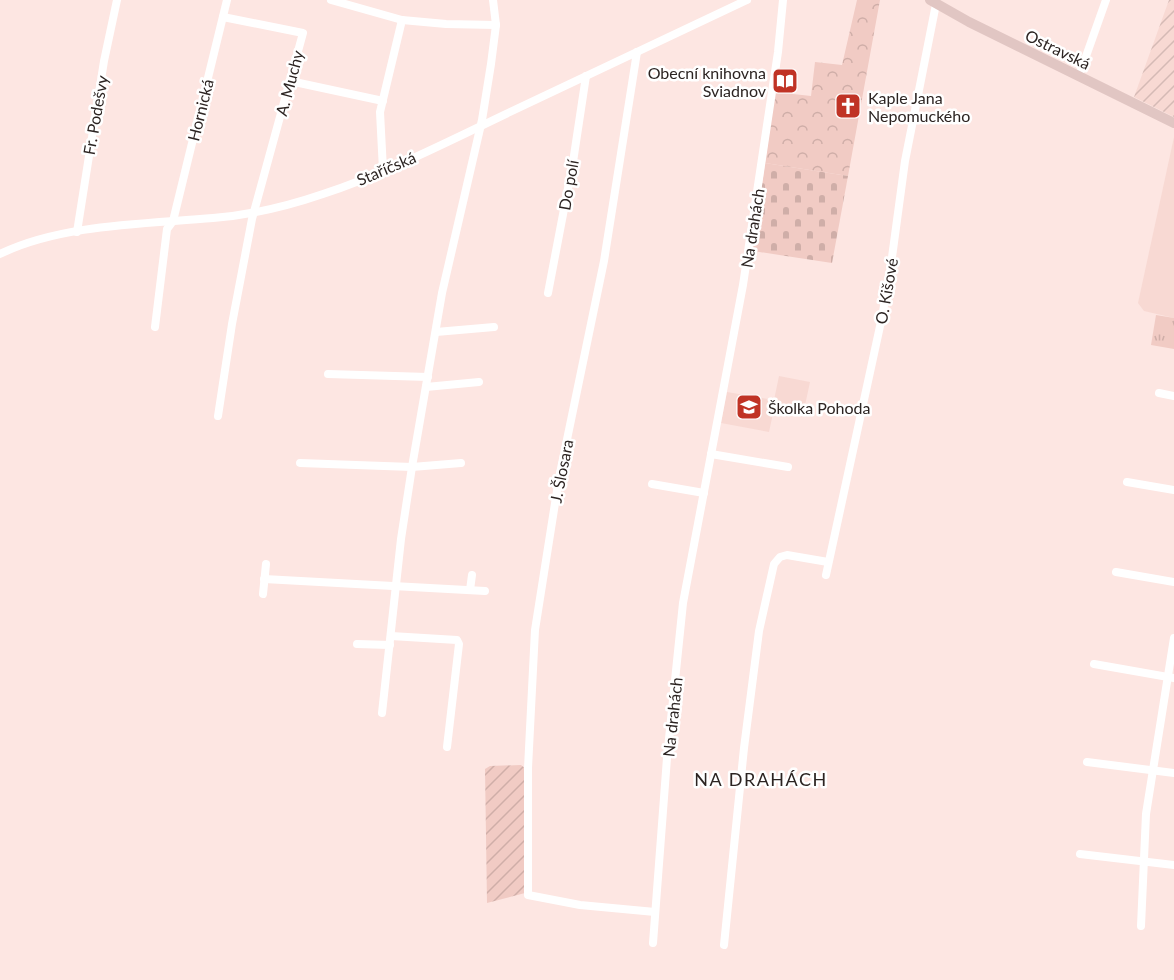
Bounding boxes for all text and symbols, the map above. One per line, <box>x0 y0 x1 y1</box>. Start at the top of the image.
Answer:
street label: Ostravská <box>1022 25 1094 73</box>
street label: A. Muchy <box>271 47 307 118</box>
place label: Obecní knihovna Sviadnov <box>648 63 767 100</box>
library icon: Obecní knihovna Sviadnov <box>770 66 800 96</box>
street label: Fr. Podešvy <box>79 73 111 156</box>
street label: Hornická <box>183 77 217 143</box>
place label: Kaple Jana Nepomuckého <box>868 88 970 125</box>
church icon: Kaple Jana Nepomuckého <box>833 91 863 121</box>
street label: Staříčská <box>354 147 418 189</box>
street label: Do polí <box>554 157 582 212</box>
street label: Na drahách <box>736 187 768 269</box>
street label: O. Kišové <box>871 256 901 326</box>
school or university icon: Školka Pohoda <box>734 392 764 422</box>
place label: Školka Pohoda <box>768 398 870 417</box>
street label: J. Šlosara <box>546 438 576 504</box>
street label: Na drahách <box>658 676 686 758</box>
district label: NA DRAHÁCH <box>694 768 828 790</box>

